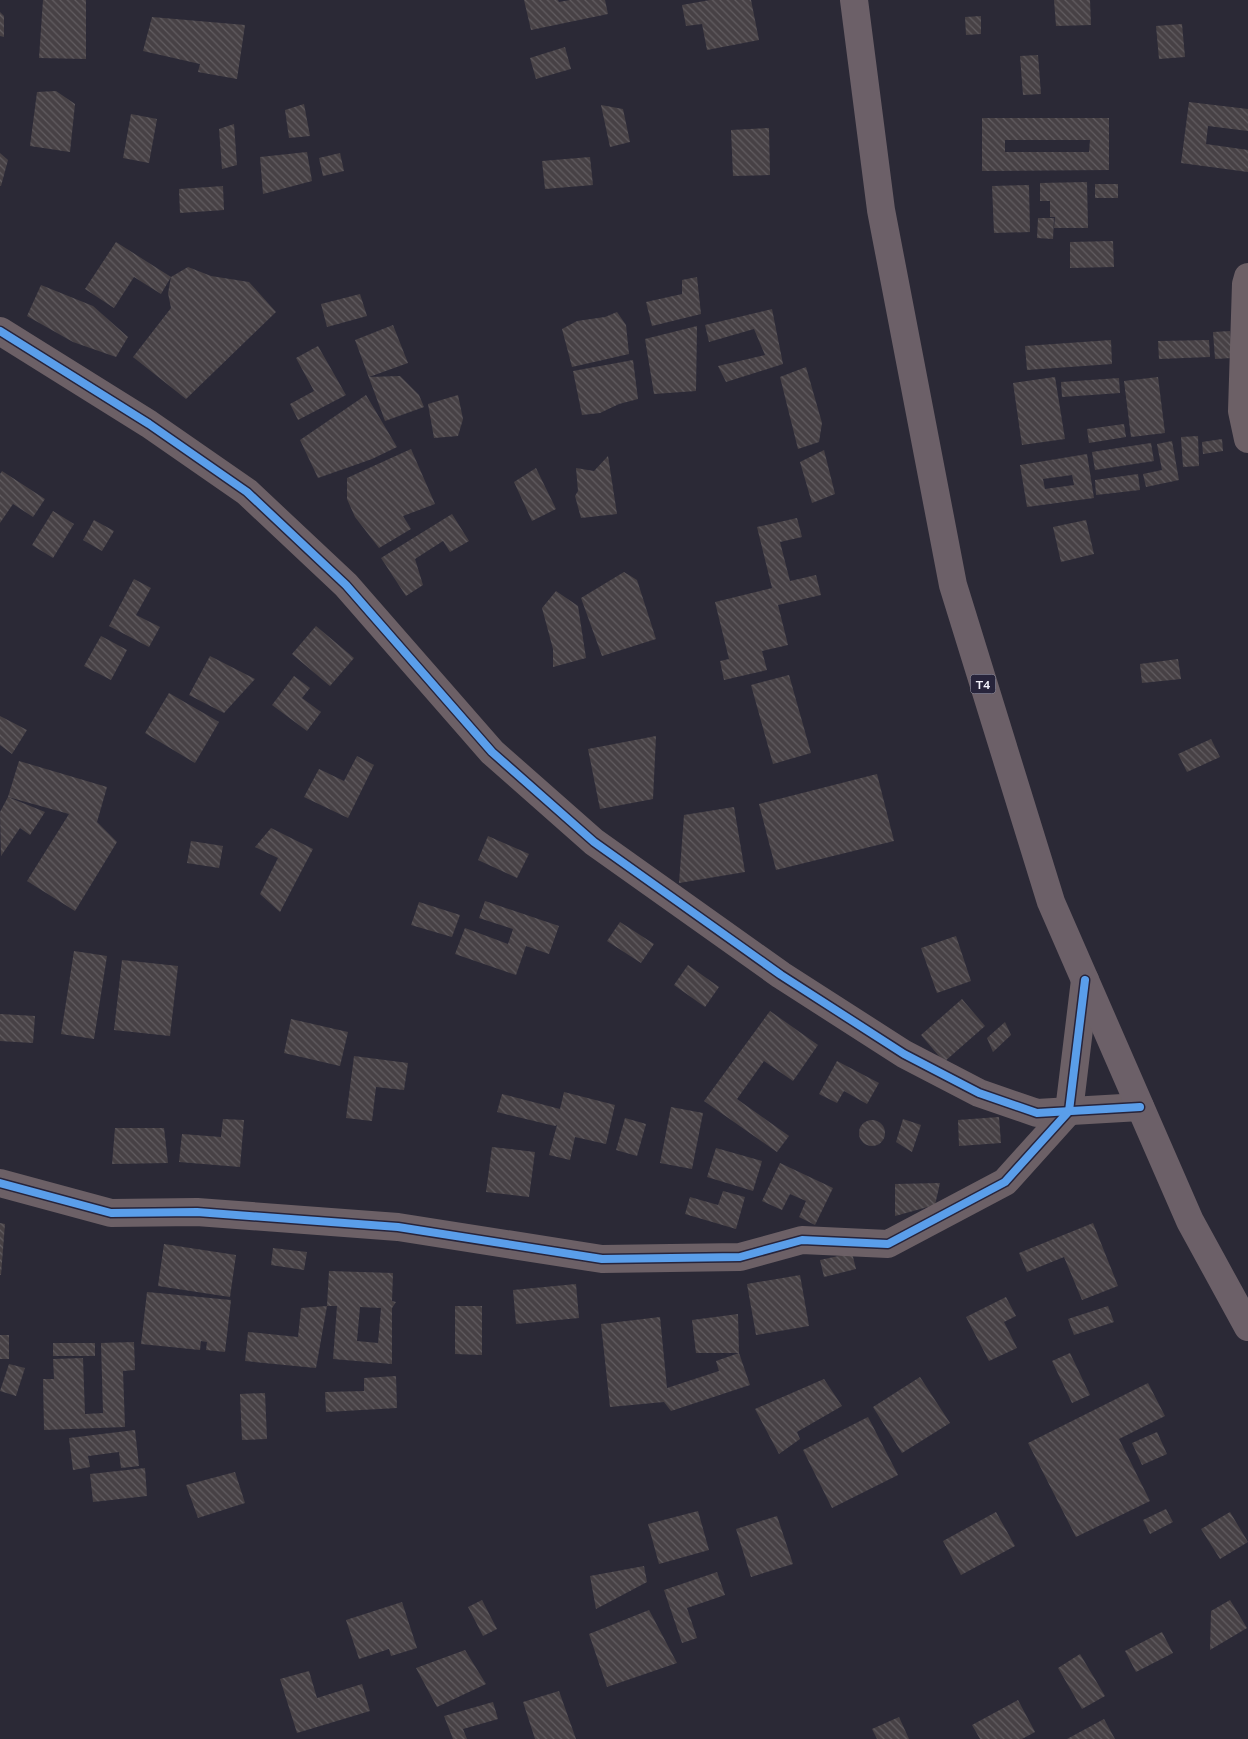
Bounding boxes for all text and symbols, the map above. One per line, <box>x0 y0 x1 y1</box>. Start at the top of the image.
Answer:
road number: T4 <box>970 674 996 694</box>

